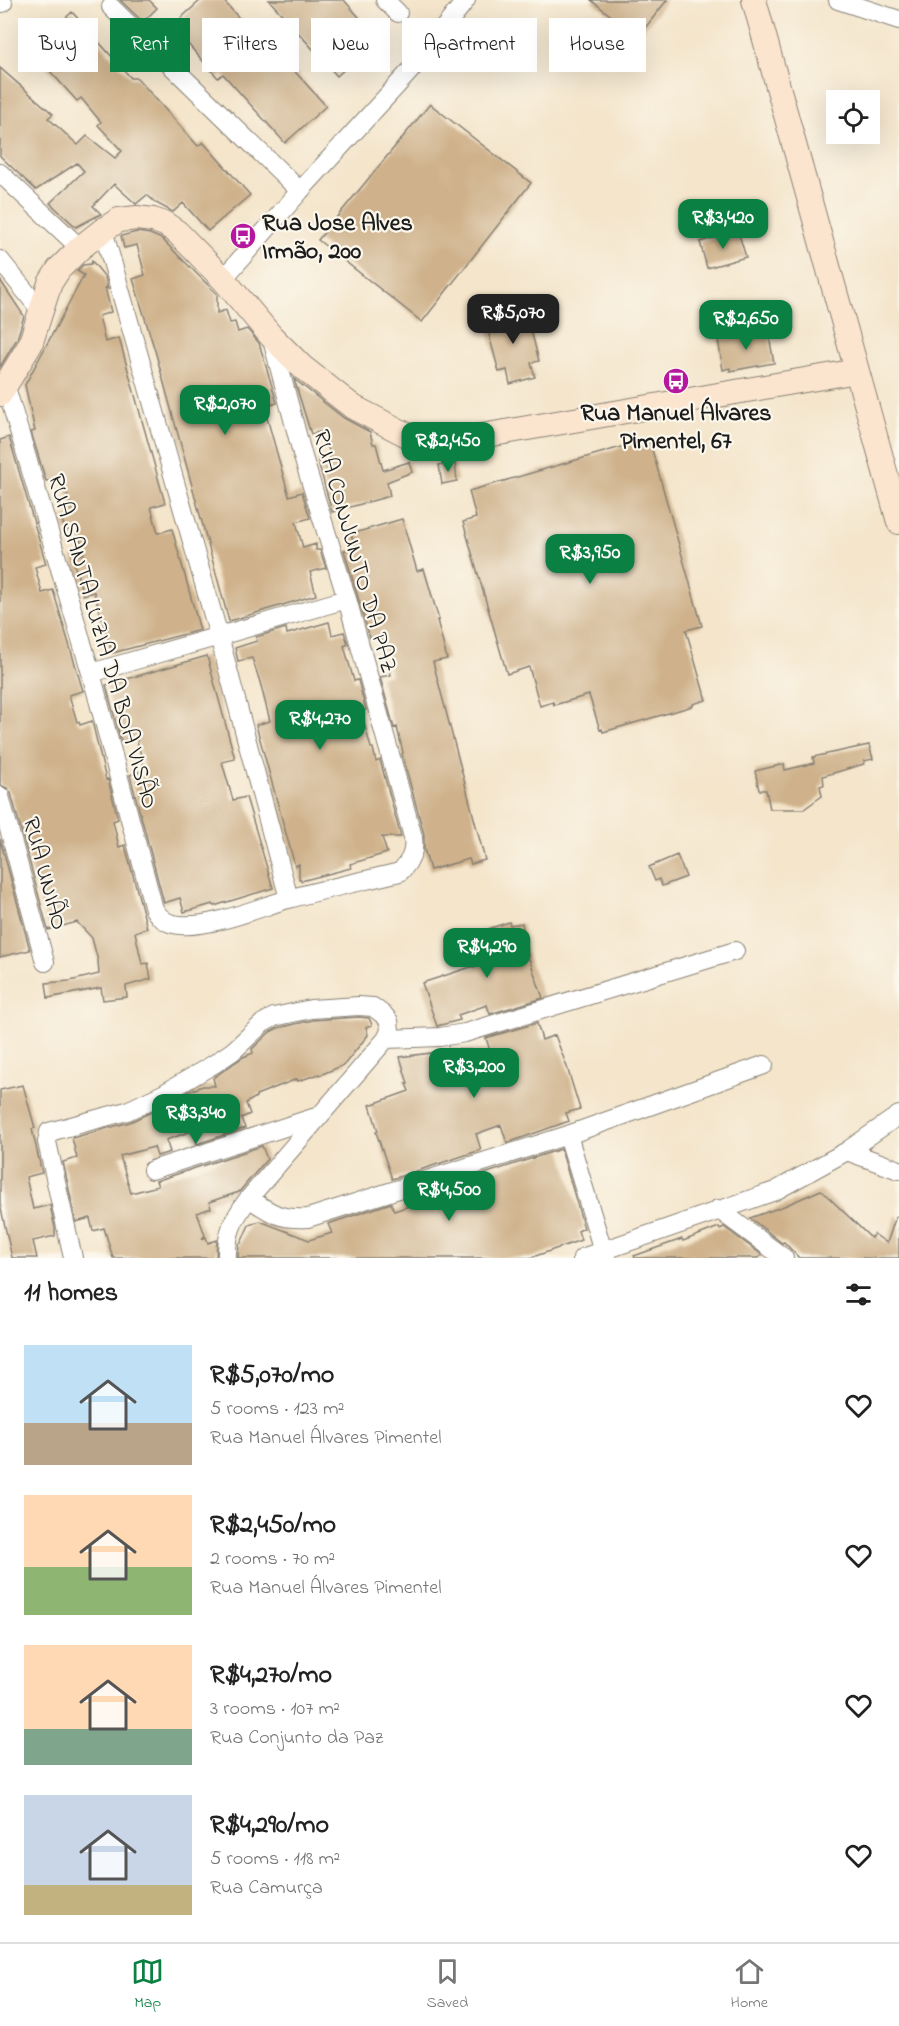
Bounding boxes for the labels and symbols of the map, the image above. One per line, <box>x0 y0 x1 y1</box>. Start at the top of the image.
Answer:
pin: R$3,420 <box>668 199 778 250</box>
place label: Rua Jose Alves Irmão, 200 <box>262 207 413 270</box>
bus stop icon: Rua Jose Alves Irmão, 200 <box>228 221 258 251</box>
pin: R$5,070 <box>458 294 568 345</box>
pin: R$2,650 <box>691 300 801 351</box>
bus stop icon: Rua Manuel Álvares Pimentel, 67 <box>661 366 691 396</box>
pin: R$2,070 <box>170 385 280 436</box>
place label: Rua Manuel Álvares Pimentel, 67 <box>580 397 772 460</box>
pin: R$2,450 <box>393 422 503 473</box>
street label: RUA CONJUNTO DA PAZ <box>302 426 405 677</box>
street label: RUA SANTA LUZIA DA BOA VISÃO <box>37 470 166 813</box>
pin: R$3,950 <box>535 534 645 585</box>
pin: R$4,270 <box>265 700 375 751</box>
street label: RUA UNIÃO <box>12 813 75 934</box>
pin: R$4,290 <box>432 928 542 979</box>
pin: R$3,200 <box>419 1048 529 1099</box>
pin: R$3,340 <box>141 1094 251 1145</box>
pin: R$4,500 <box>394 1171 504 1222</box>

